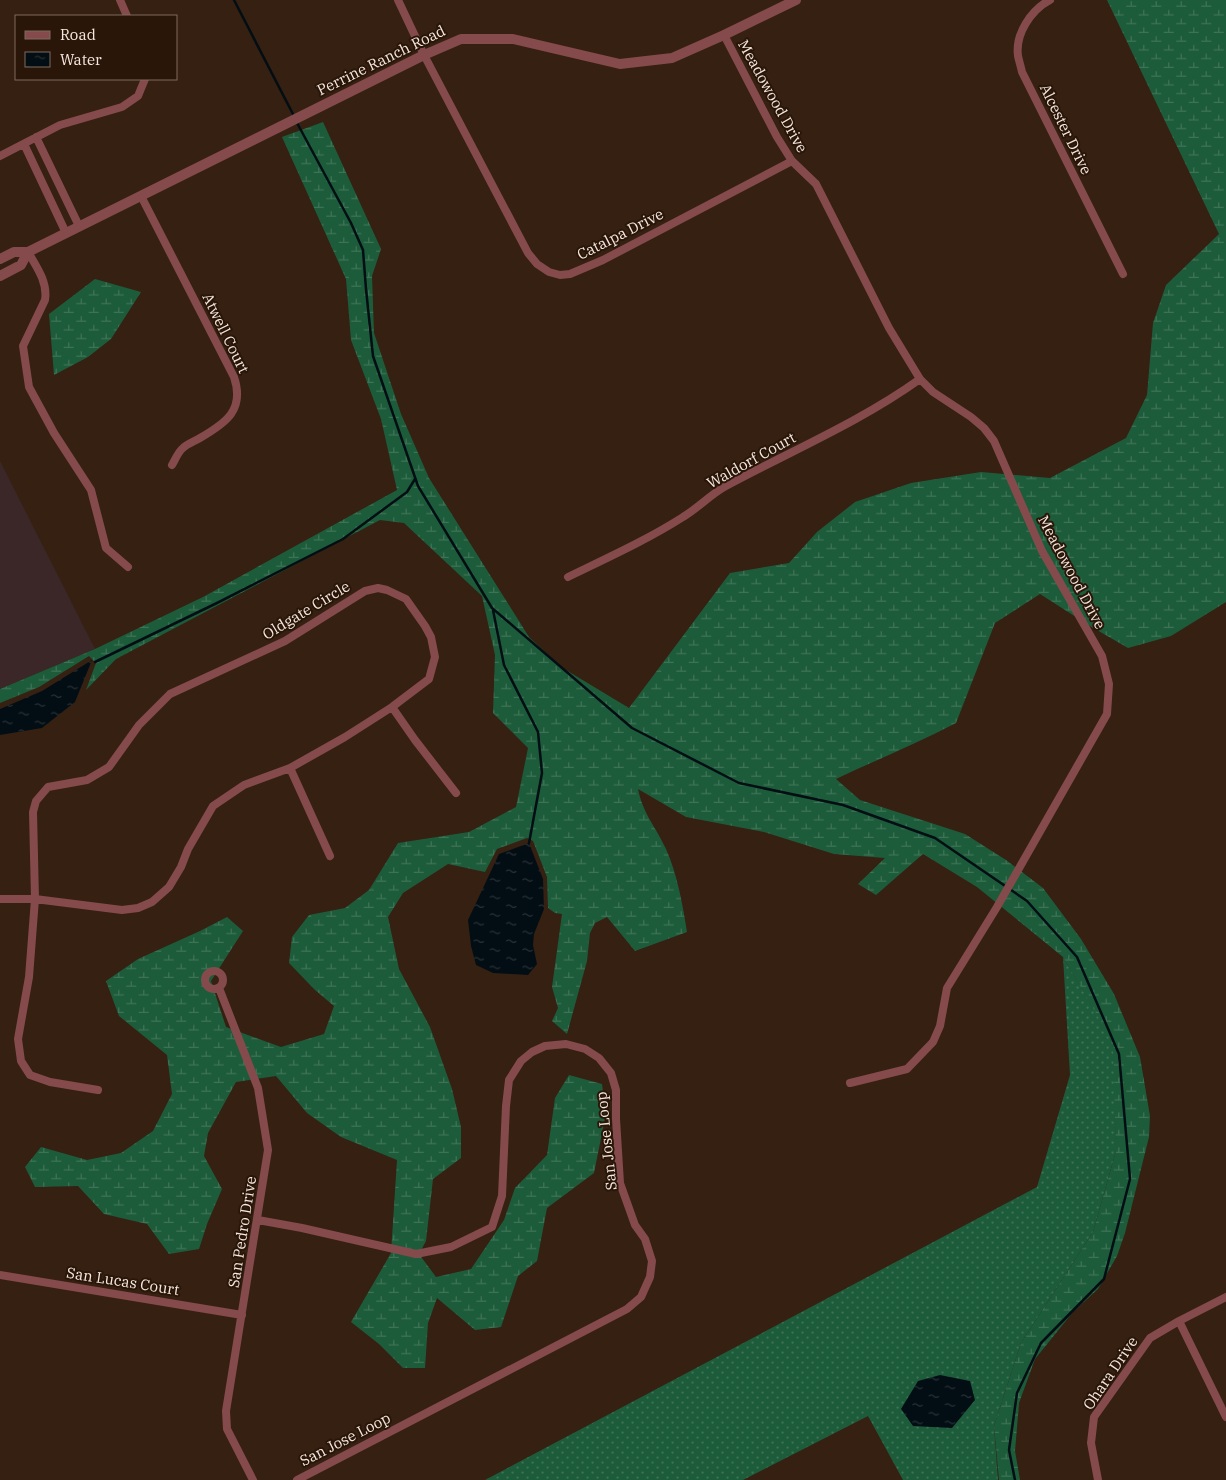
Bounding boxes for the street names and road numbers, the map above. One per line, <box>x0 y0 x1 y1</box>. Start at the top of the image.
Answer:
street label: Perrine Ranch Road <box>314 21 448 99</box>
street label: Meadowood Drive <box>734 36 812 156</box>
street label: Alcester Drive <box>1036 80 1096 178</box>
street label: Catalpa Drive <box>574 204 666 264</box>
street label: Atwell Court <box>198 290 254 376</box>
street label: Waldorf Court <box>703 428 799 492</box>
street label: Meadowood Drive <box>1034 512 1110 632</box>
street label: Oldgate Circle <box>259 576 353 644</box>
street label: San Jose Loop <box>591 1091 621 1191</box>
street label: San Pedro Drive <box>224 1175 260 1289</box>
street label: San Lucas Court <box>65 1263 181 1299</box>
street label: Ohara Drive <box>1079 1333 1141 1413</box>
street label: San Jose Loop <box>296 1408 394 1470</box>

